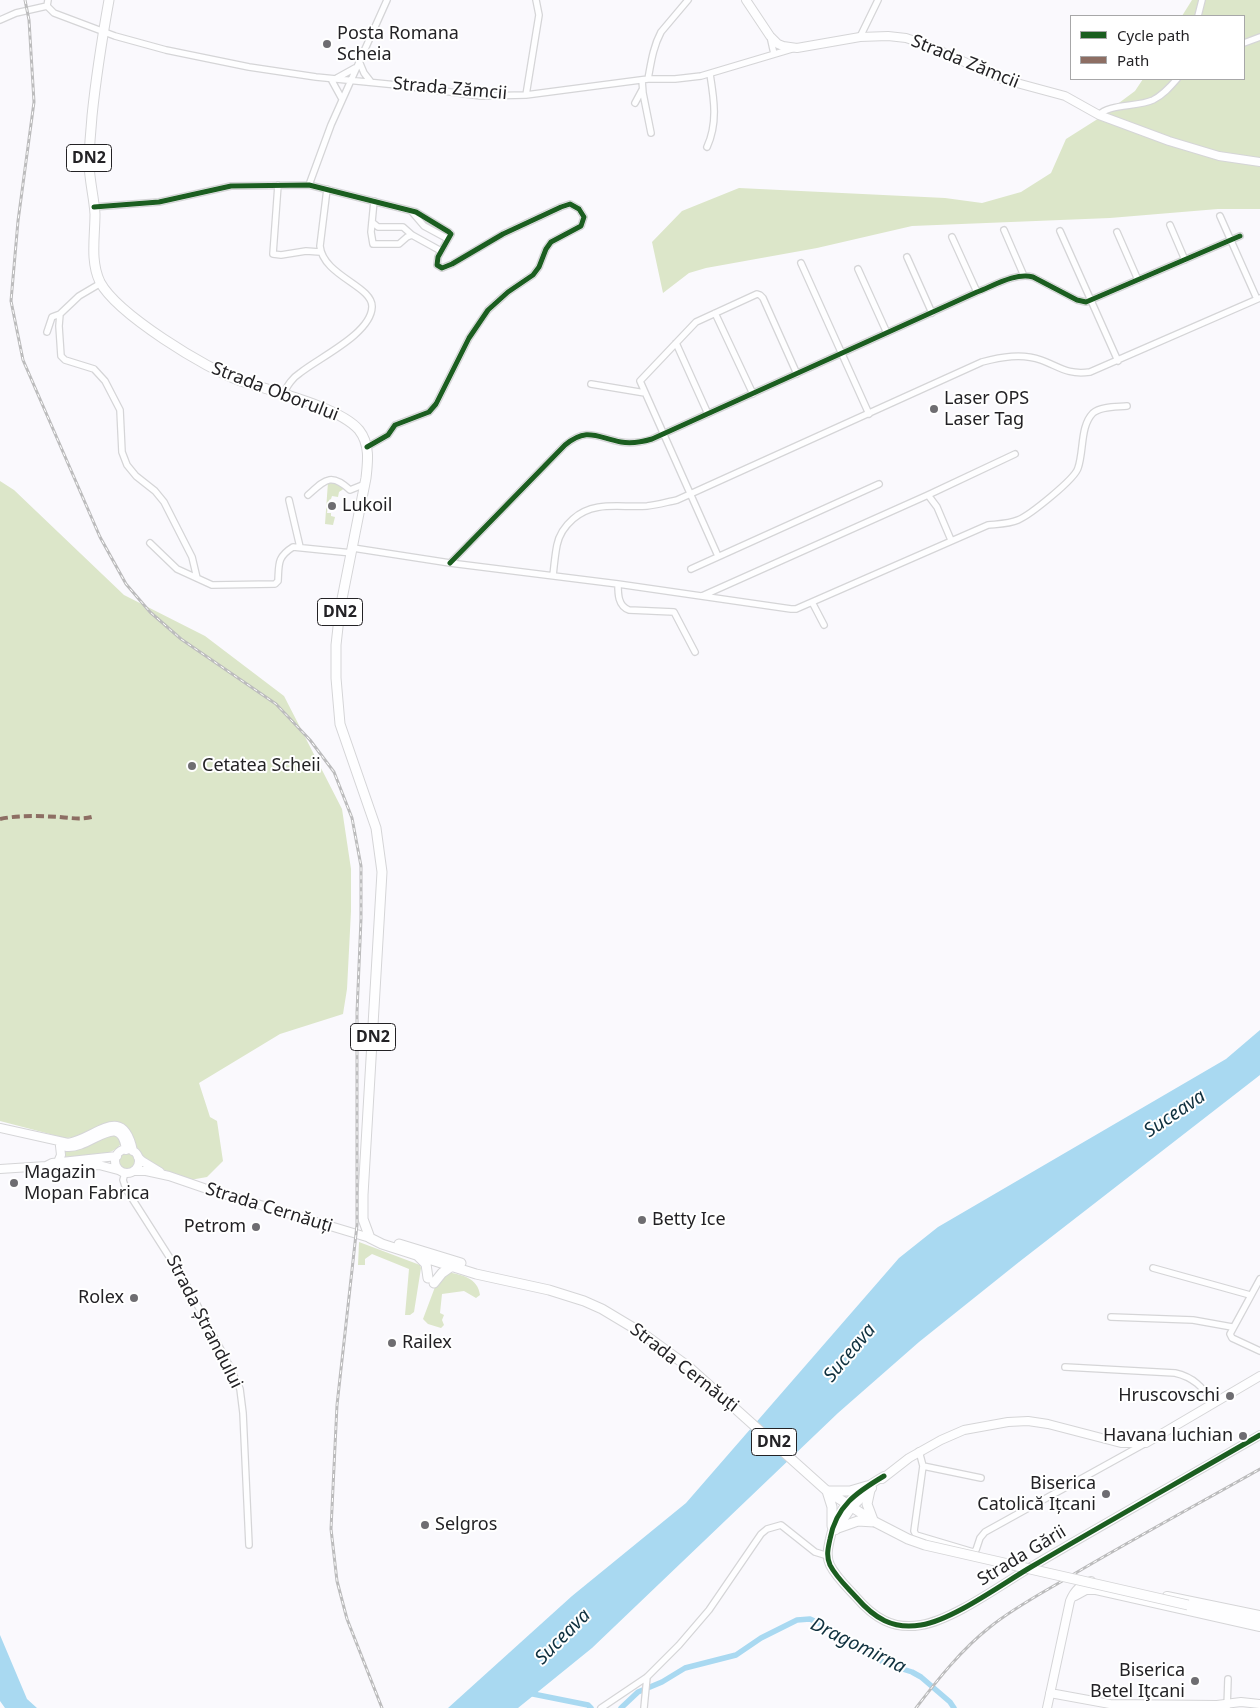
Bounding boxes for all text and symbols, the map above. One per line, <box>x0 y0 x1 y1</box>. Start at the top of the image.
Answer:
legend <box>1070 15 1245 80</box>
place label: Posta Romana Scheia <box>337 23 459 66</box>
text: Cycle path <box>1117 25 1190 45</box>
street label: Strada Zămcii <box>908 31 1022 93</box>
marker: Posta Romana Scheia <box>321 38 333 50</box>
text: Path <box>1117 50 1149 70</box>
street label: Strada Zămcii <box>392 73 508 105</box>
road number: DN2 <box>66 144 112 172</box>
street label: Strada Oborului <box>208 358 342 426</box>
place label: Laser OPS Laser Tag <box>944 388 1029 430</box>
marker: Laser OPS Laser Tag <box>928 403 940 415</box>
place label: Lukoil <box>342 495 392 517</box>
marker: Lukoil <box>326 500 338 512</box>
road number: DN2 <box>318 598 362 626</box>
place label: Cetatea Scheii <box>202 755 321 777</box>
marker: Cetatea Scheii <box>186 760 198 772</box>
road number: DN2 <box>350 1024 396 1050</box>
water label: Suceava <box>1140 1085 1210 1143</box>
place label: Magazin Mopan Fabrica <box>24 1162 150 1204</box>
marker: Magazin Mopan Fabrica <box>8 1177 20 1189</box>
street label: Strada Cernăuți <box>203 1178 335 1238</box>
place label: Betty Ice <box>652 1209 726 1231</box>
marker: Betty Ice <box>636 1214 648 1226</box>
place label: Petrom <box>184 1216 246 1238</box>
marker: Petrom <box>250 1221 262 1233</box>
street label: Strada Ștrandului <box>161 1252 247 1392</box>
place label: Rolex <box>78 1287 124 1309</box>
marker: Rolex <box>128 1292 140 1304</box>
street label: Strada Cernăuți <box>625 1319 743 1417</box>
water label: Suceava <box>819 1319 881 1387</box>
place label: Railex <box>402 1332 452 1354</box>
marker: Railex <box>386 1337 398 1349</box>
place label: Hruscovschi <box>1118 1385 1220 1407</box>
marker: Hruscovschi <box>1224 1390 1236 1402</box>
place label: Havana luchian <box>1103 1425 1233 1447</box>
road number: DN2 <box>752 1428 796 1455</box>
marker: Havana luchian <box>1237 1430 1249 1442</box>
place label: Biserica Catolică Ițcani <box>977 1473 1096 1516</box>
marker: Biserica Catolică Ițcani <box>1100 1488 1112 1500</box>
place label: Selgros <box>435 1514 497 1536</box>
marker: Selgros <box>419 1519 431 1531</box>
street label: Strada Gării <box>974 1521 1070 1591</box>
water label: Suceava <box>530 1604 596 1670</box>
water label: Dragomirna <box>807 1613 909 1679</box>
place label: Biserica Betel Iţcani <box>1090 1660 1185 1702</box>
marker: Biserica Betel Iţcani <box>1189 1675 1201 1687</box>

